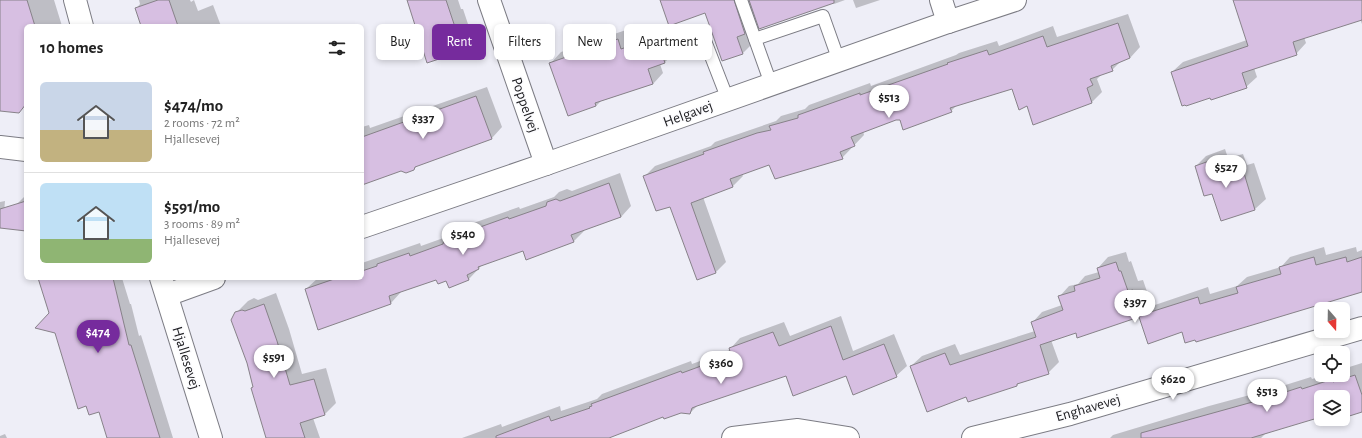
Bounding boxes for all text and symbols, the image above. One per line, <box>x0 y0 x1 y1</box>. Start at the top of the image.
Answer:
chip: Buy <box>376 24 424 60</box>
chip: Rent <box>432 24 486 60</box>
chip: Filters <box>494 24 555 60</box>
chip: New <box>563 24 616 60</box>
chip: Apartment <box>624 24 712 60</box>
icon: filters <box>326 37 348 59</box>
text: 10 homes <box>40 39 103 56</box>
street label: Poppelvej <box>509 75 541 135</box>
pin: $513 <box>865 85 913 119</box>
text: $513 <box>878 91 900 104</box>
text: $474/mo <box>164 97 223 114</box>
icon: home <box>72 98 120 146</box>
street label: Helgavej <box>661 98 715 130</box>
pin: $337 <box>399 106 447 140</box>
text: $337 <box>412 112 434 125</box>
text: 2 rooms · 72 m² <box>164 117 240 130</box>
text: Hjallesevej <box>164 133 220 146</box>
pin: $527 <box>1202 155 1250 189</box>
text: $527 <box>1214 161 1238 174</box>
text: $591/mo <box>164 198 220 215</box>
icon: home <box>72 199 120 247</box>
text: 3 rooms · 89 m² <box>164 218 240 231</box>
pin: $540 <box>439 222 487 256</box>
text: $540 <box>451 228 475 241</box>
text: Hjallesevej <box>164 234 220 247</box>
pin: $397 <box>1111 290 1159 324</box>
text: $397 <box>1123 296 1147 309</box>
north arrow <box>1314 302 1350 338</box>
map controls <box>1314 302 1350 426</box>
pin: $474 <box>74 320 122 354</box>
street label: Hjallesevej <box>169 325 203 391</box>
text: $474 <box>86 326 110 339</box>
pin: $591 <box>250 345 298 379</box>
button: locate <box>1314 346 1350 382</box>
text: $591 <box>263 351 285 364</box>
pin: $360 <box>697 351 745 385</box>
text: $360 <box>709 357 733 370</box>
pin: $620 <box>1149 367 1197 401</box>
text: $620 <box>1160 373 1186 386</box>
pin: $513 <box>1243 379 1291 413</box>
text: $513 <box>1256 385 1278 398</box>
button: layers <box>1314 390 1350 426</box>
street label: Enghavevej <box>1054 392 1122 424</box>

